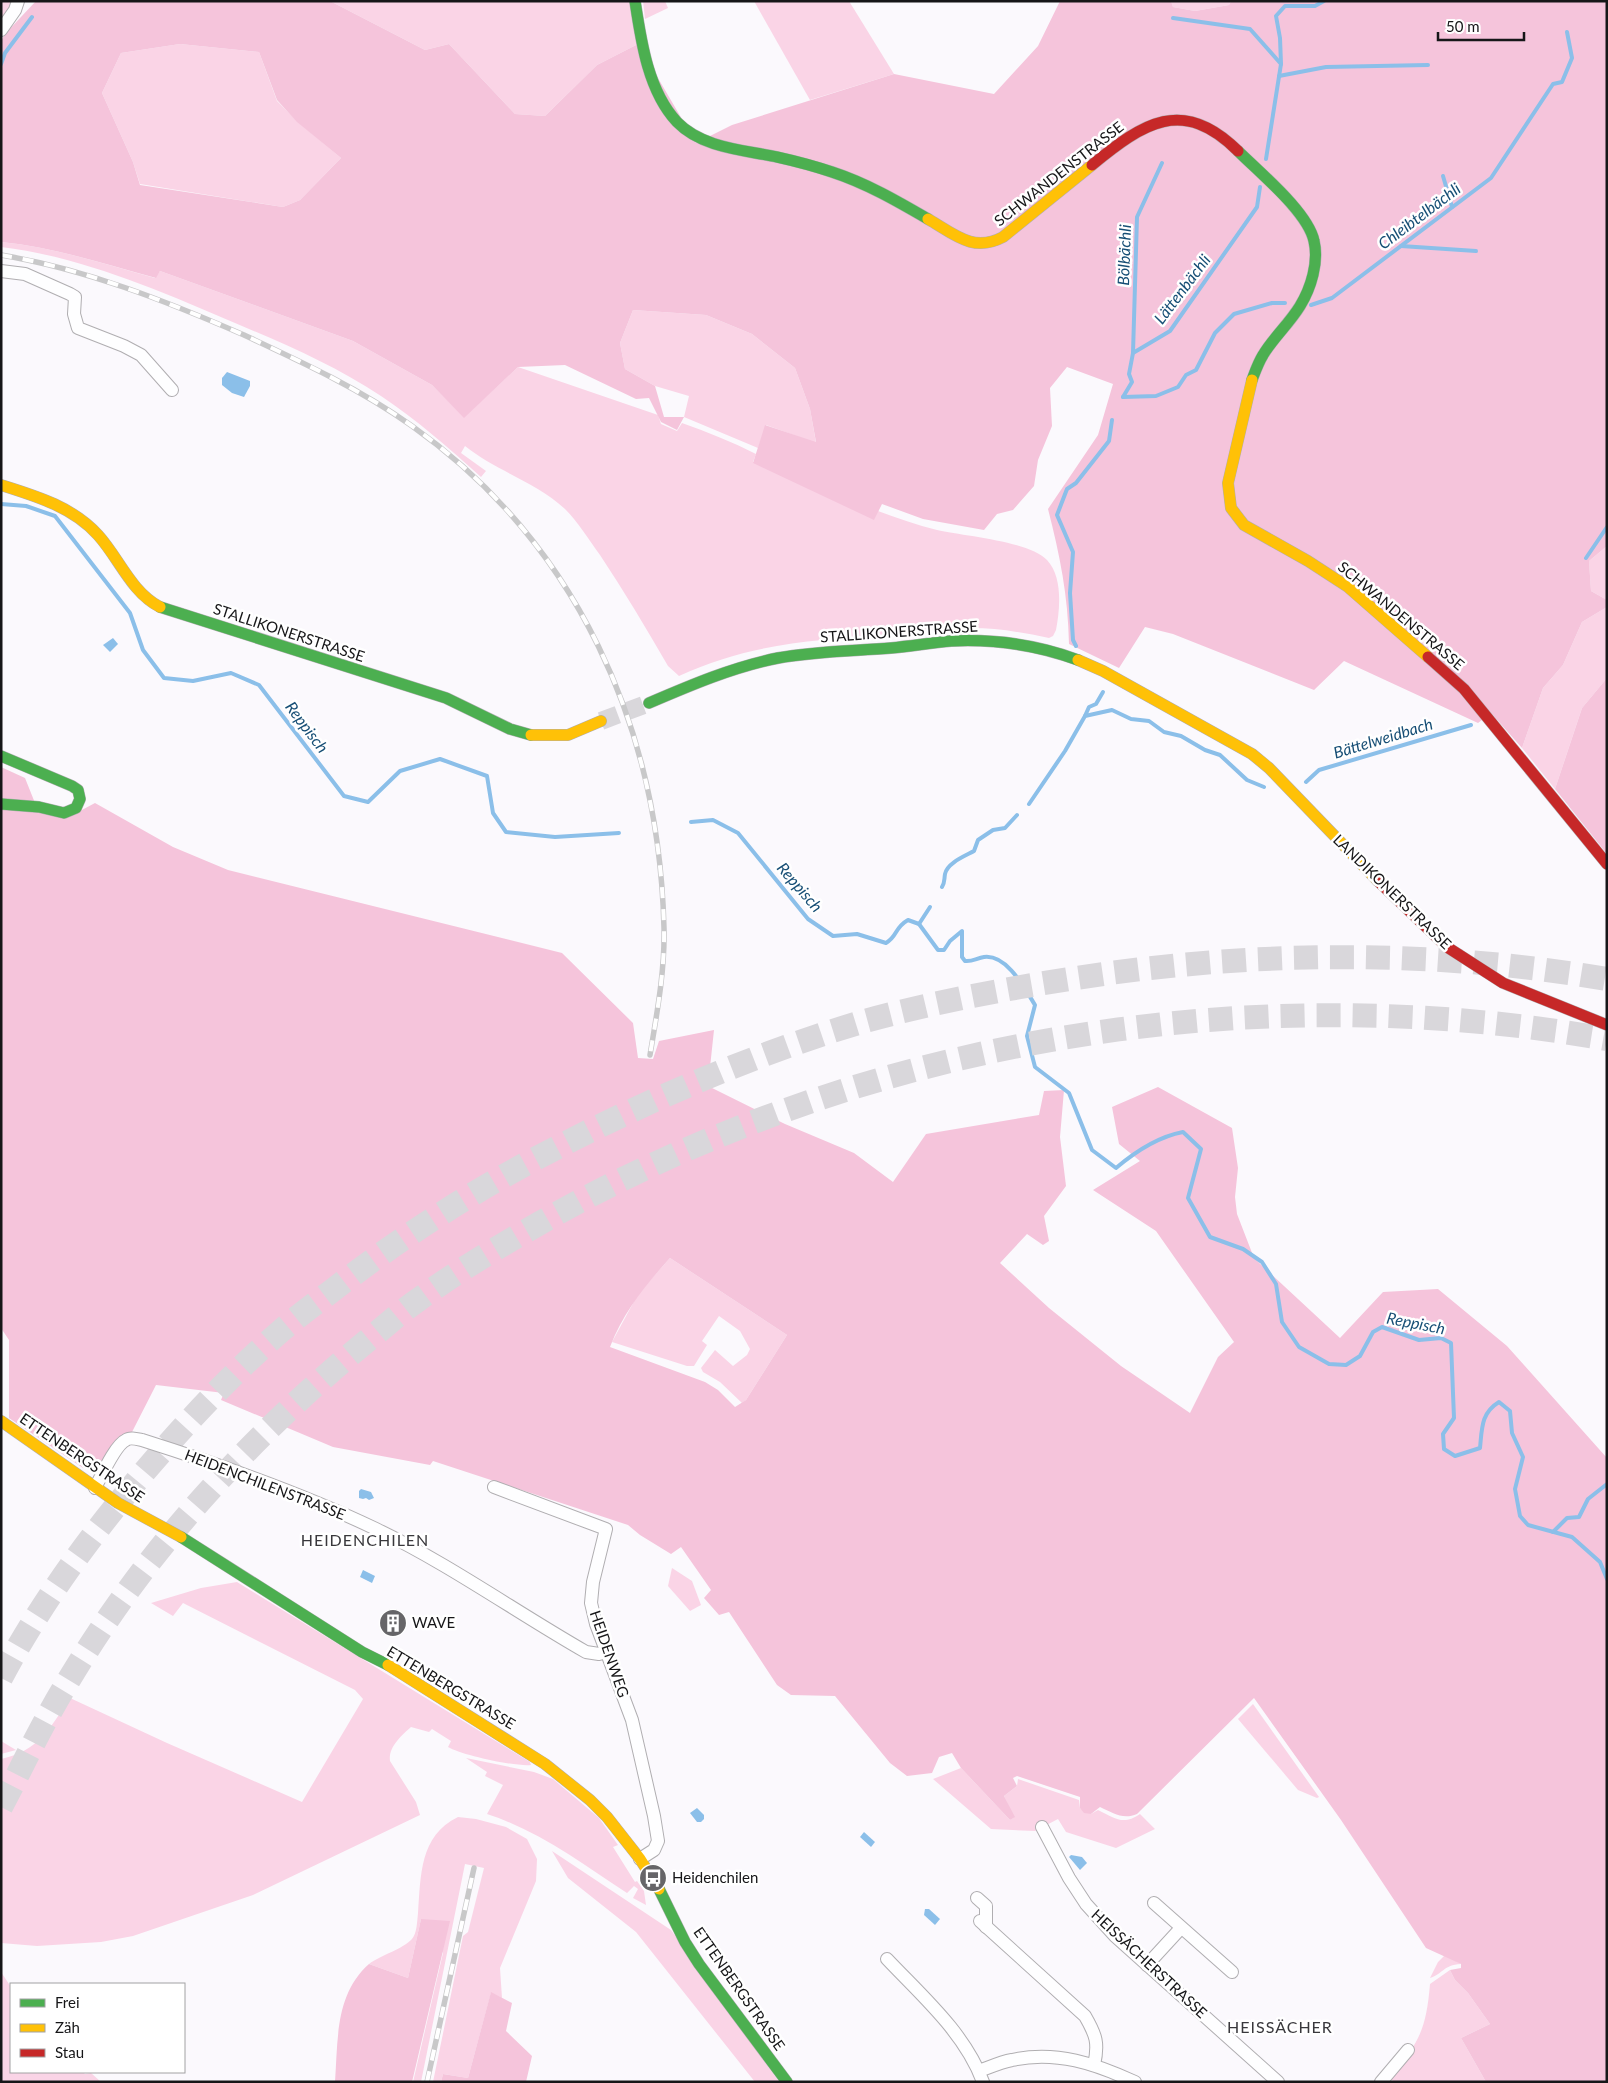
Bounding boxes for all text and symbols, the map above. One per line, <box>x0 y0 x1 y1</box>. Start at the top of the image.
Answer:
scale bar <box>1438 10 1524 42</box>
text: 50 m <box>1446 17 1480 35</box>
street label: SCHWANDENSTRASSE <box>990 117 1127 229</box>
water label: Chleibtelbächli <box>1374 178 1464 253</box>
water label: Bölbächli <box>1113 224 1134 286</box>
water label: Lättenbächli <box>1149 250 1214 327</box>
street label: SCHWANDENSTRASSE <box>1335 557 1468 673</box>
street label: STALLIKONERSTRASSE <box>211 599 367 665</box>
street label: STALLIKONERSTRASSE <box>819 617 978 645</box>
water label: Reppisch <box>282 697 333 756</box>
water label: Bättelweidbach <box>1331 713 1435 762</box>
street label: LANDIKONERSTRASSE <box>1330 830 1455 952</box>
water label: Reppisch <box>774 858 827 915</box>
water label: Reppisch <box>1385 1308 1447 1337</box>
street label: ETTENBERGSTRASSE <box>17 1409 148 1506</box>
street label: HEIDENCHILENSTRASSE <box>182 1445 348 1523</box>
district label: HEIDENCHILEN <box>301 1530 429 1549</box>
building icon: WAVE <box>378 1608 408 1638</box>
street label: HEIDENWEG <box>587 1608 633 1700</box>
place label: WAVE <box>412 1613 455 1631</box>
street label: ETTENBERGSTRASSE <box>384 1642 519 1733</box>
bus stop icon: Heidenchilen <box>638 1863 668 1893</box>
place label: Heidenchilen <box>672 1868 758 1886</box>
street label: HEISSÄCHERSTRASSE <box>1088 1905 1211 2021</box>
street label: ETTENBERGSTRASSE <box>690 1923 789 2054</box>
legend <box>10 1983 185 2073</box>
text: Frei <box>55 1993 80 2011</box>
district label: HEISSÄCHER <box>1227 2017 1333 2036</box>
text: Zäh <box>55 2018 80 2036</box>
text: Stau <box>55 2043 84 2061</box>

